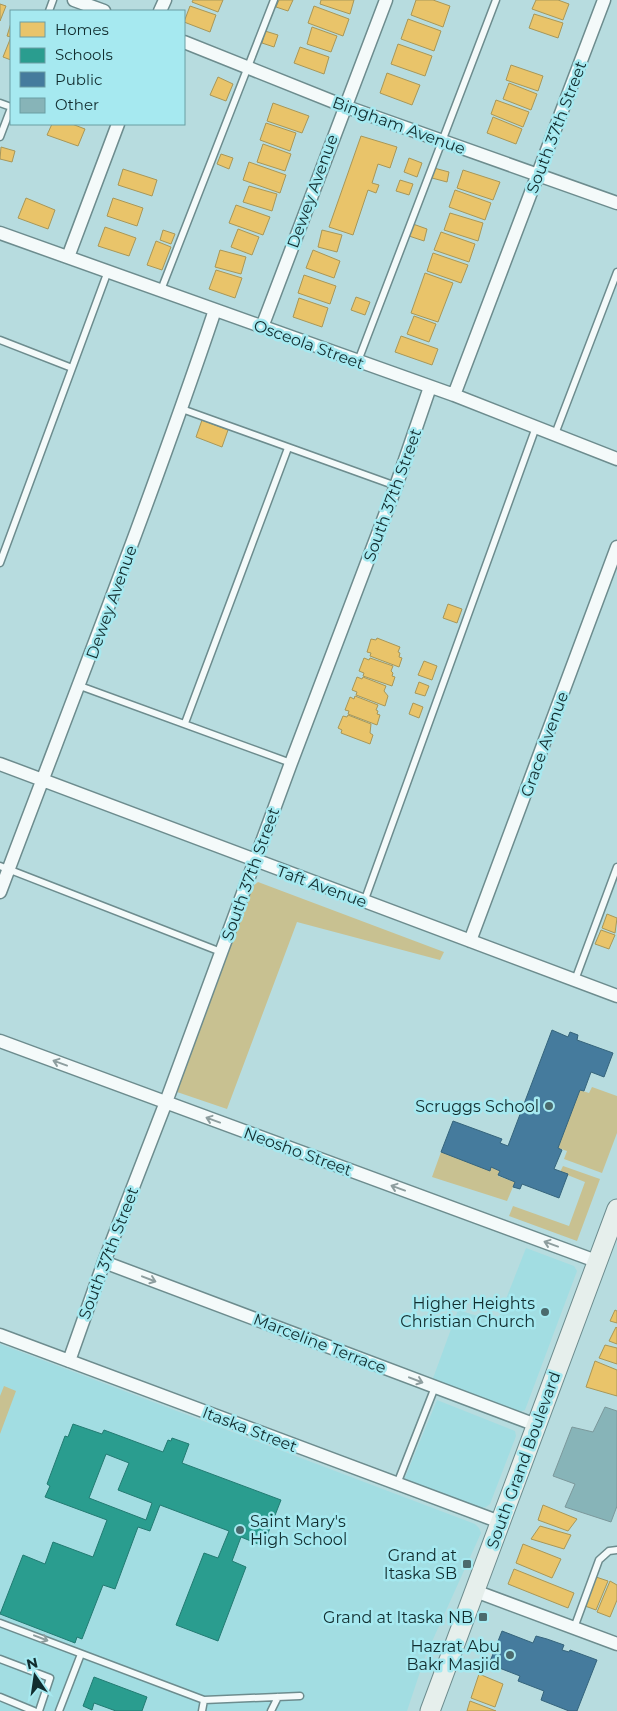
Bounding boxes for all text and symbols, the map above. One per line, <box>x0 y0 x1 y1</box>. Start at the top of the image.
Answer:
legend <box>10 10 185 125</box>
text: Homes <box>55 20 109 39</box>
text: Schools <box>55 45 113 64</box>
street label: South 37th Street <box>523 58 591 196</box>
text: Public <box>55 70 103 89</box>
street label: Bingham Avenue <box>330 93 468 158</box>
text: Other <box>55 95 99 114</box>
street label: Dewey Avenue <box>283 132 342 251</box>
street label: Osceola Street <box>251 316 367 373</box>
street label: South 37th Street <box>360 426 426 564</box>
street label: Dewey Avenue <box>82 543 141 662</box>
street label: Grace Avenue <box>517 689 572 799</box>
street label: South 37th Street <box>218 805 284 943</box>
street label: Taft Avenue <box>274 861 370 912</box>
one-way arrow <box>53 1058 69 1067</box>
place label: Scruggs School <box>415 1097 539 1116</box>
marker: Scruggs School <box>543 1100 555 1112</box>
one-way arrow <box>206 1115 221 1124</box>
street label: Neosho Street <box>241 1123 355 1180</box>
one-way arrow <box>391 1183 406 1192</box>
street label: South 37th Street <box>75 1184 143 1322</box>
one-way arrow <box>543 1239 559 1248</box>
one-way arrow <box>141 1275 156 1284</box>
place label: Higher Heights Christian Church <box>400 1294 535 1331</box>
marker: Higher Heights Christian Church <box>539 1306 551 1318</box>
street label: Marceline Terrace <box>251 1309 389 1378</box>
street label: South Grand Boulevard <box>483 1369 564 1551</box>
one-way arrow <box>408 1376 423 1385</box>
street label: Itaska Street <box>200 1403 300 1456</box>
place label: Saint Mary's High School <box>250 1512 347 1549</box>
marker: Saint Mary's High School <box>234 1524 246 1536</box>
place label: Grand at Itaska SB <box>384 1546 457 1583</box>
marker: Grand at Itaska SB <box>461 1558 473 1570</box>
place label: Grand at Itaska NB <box>323 1608 473 1627</box>
marker: Grand at Itaska NB <box>477 1611 489 1623</box>
one-way arrow <box>33 1634 48 1643</box>
place label: Hazrat Abu Bakr Masjid <box>406 1637 500 1674</box>
marker: Hazrat Abu Bakr Masjid <box>504 1649 516 1661</box>
north arrow <box>10 1651 60 1701</box>
text: N <box>25 1653 40 1673</box>

